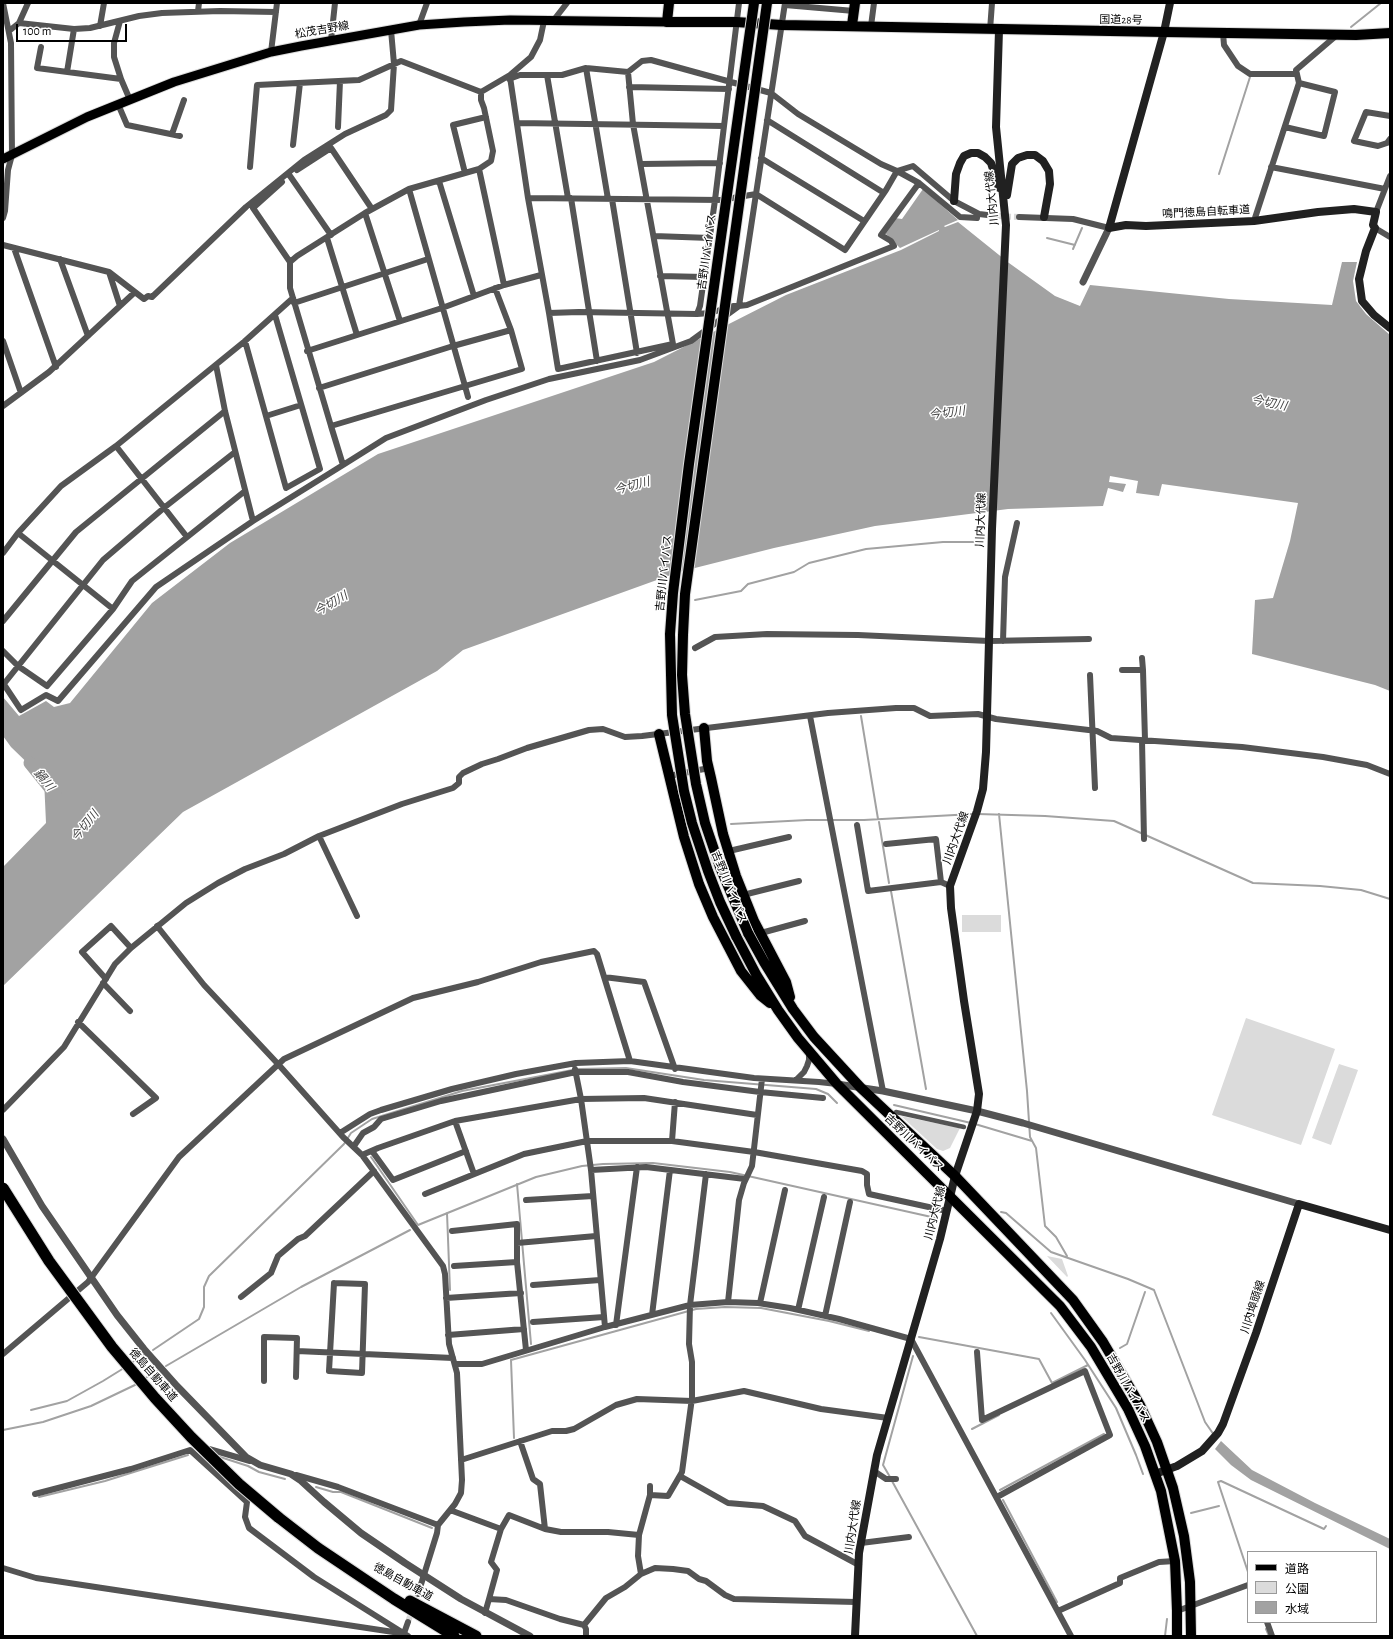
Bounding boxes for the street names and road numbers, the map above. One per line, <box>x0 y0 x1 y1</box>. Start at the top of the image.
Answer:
street label: 国道28号 <box>1099 13 1143 27</box>
street label: 松茂吉野線 <box>294 19 350 41</box>
street label: 川内大代線 <box>983 170 1001 226</box>
street label: 鳴門徳島自転車道 <box>1162 203 1250 221</box>
street label: 吉野川バイパス <box>695 213 719 291</box>
street label: 川内大代線 <box>973 492 989 548</box>
street label: 吉野川バイパス <box>653 534 675 612</box>
street label: 川内大代線 <box>940 810 972 866</box>
street label: 吉野川バイパス <box>708 849 750 925</box>
street label: 吉野川バイパス <box>882 1112 946 1174</box>
street label: 川内大代線 <box>922 1185 948 1241</box>
street label: 川内埠頭線 <box>1238 1279 1268 1335</box>
street label: 徳島自動車道 <box>126 1346 180 1404</box>
street label: 吉野川バイパス <box>1104 1351 1152 1425</box>
street label: 川内大代線 <box>842 1499 864 1555</box>
street label: 徳島自動車道 <box>371 1560 435 1604</box>

